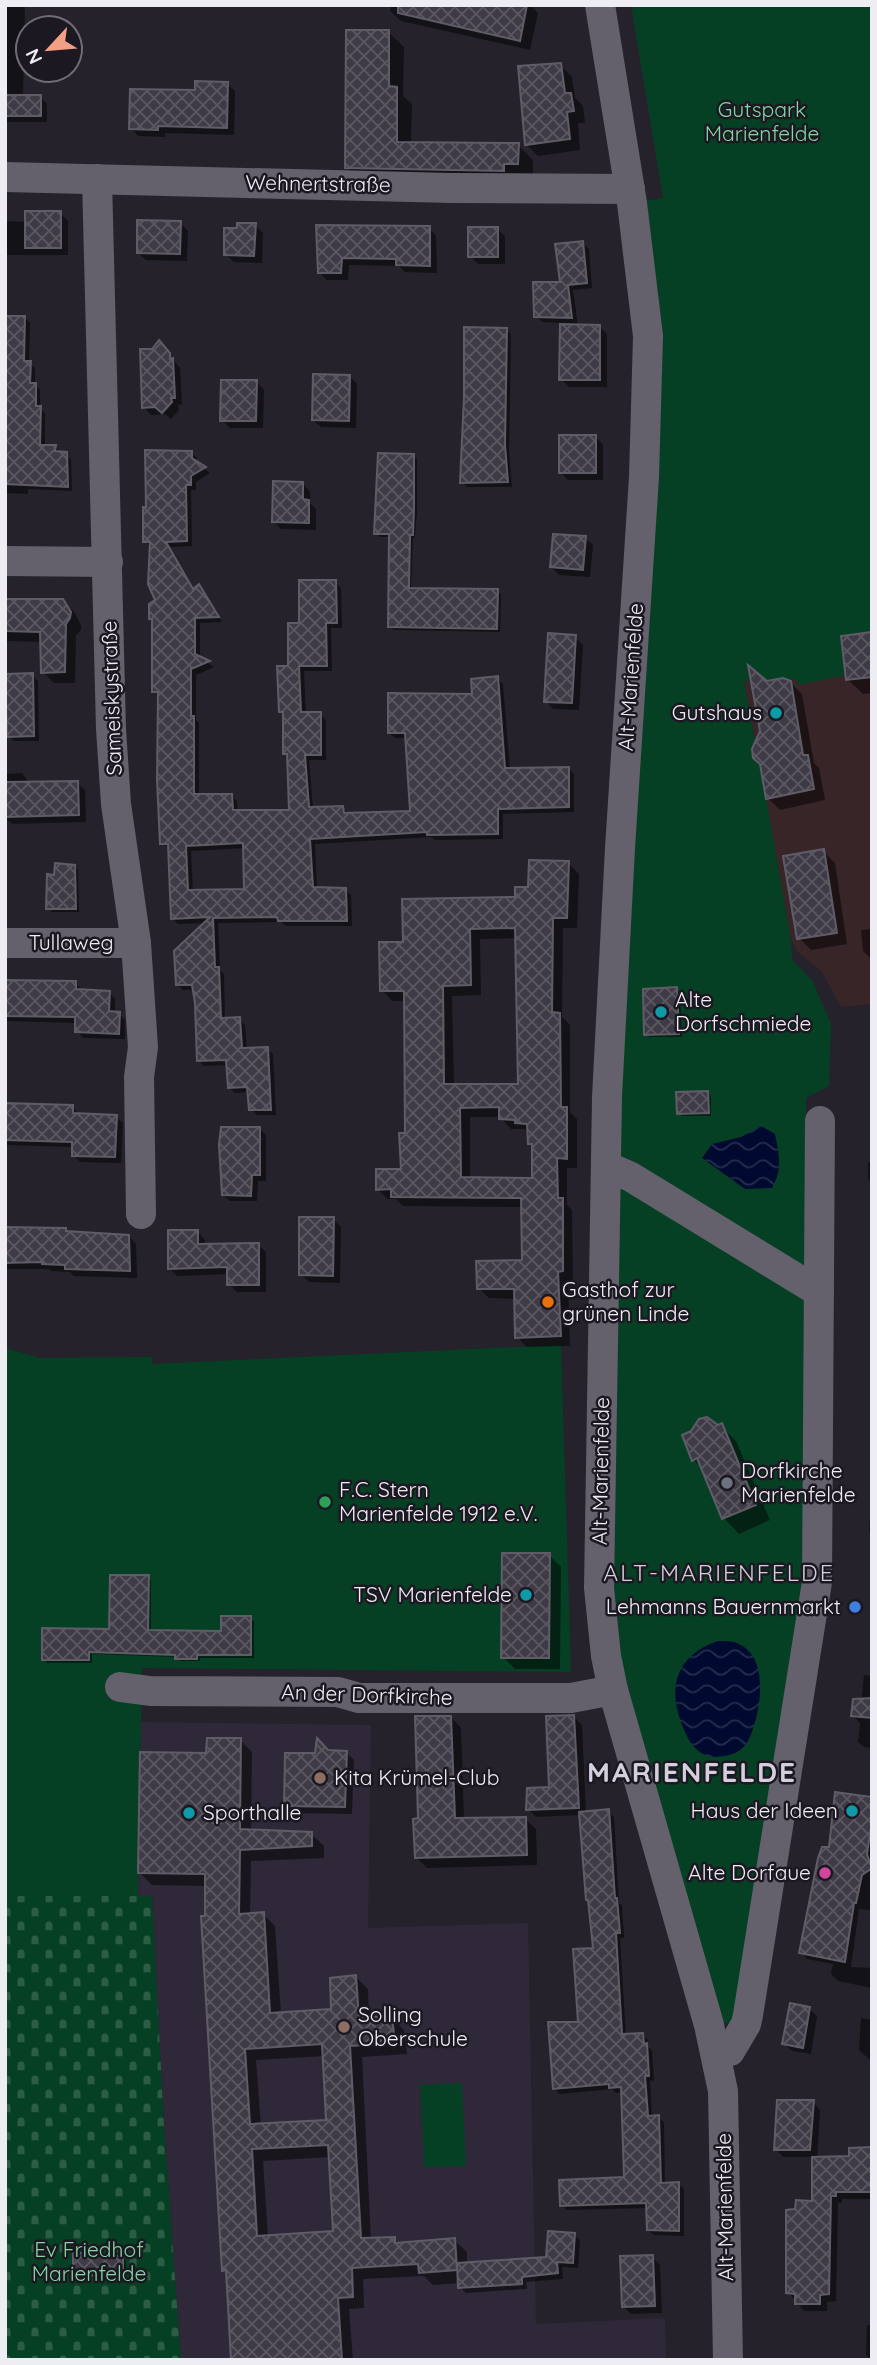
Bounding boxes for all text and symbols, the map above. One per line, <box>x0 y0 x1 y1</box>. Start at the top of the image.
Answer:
north arrow <box>14 14 84 84</box>
text: N <box>20 45 48 68</box>
park label: Gutspark Marienfelde <box>705 96 819 146</box>
street label: Wehnertstraße <box>245 169 391 197</box>
street label: Alt-Marienfelde <box>612 602 648 752</box>
street label: Sameiskystraße <box>95 620 127 776</box>
place label: Gutshaus <box>672 699 762 725</box>
marker: Gutshaus <box>768 705 784 721</box>
street label: Tullaweg <box>28 929 114 955</box>
place label: Alte Dorfschmiede <box>675 986 811 1036</box>
marker: Alte Dorfschmiede <box>653 1004 669 1020</box>
place label: Gasthof zur grünen Linde <box>562 1276 689 1326</box>
marker: Gasthof zur grünen Linde <box>540 1294 556 1310</box>
street label: Alt-Marienfelde <box>586 1397 614 1545</box>
place label: Dorfkirche Marienfelde <box>741 1457 856 1507</box>
marker: Dorfkirche Marienfelde <box>719 1475 735 1491</box>
place label: F.C. Stern Marienfelde 1912 e.V. <box>339 1476 537 1526</box>
marker: F.C. Stern Marienfelde 1912 e.V. <box>317 1494 333 1510</box>
district label: ALT-MARIENFELDE <box>603 1558 835 1587</box>
place label: TSV Marienfelde <box>353 1581 512 1607</box>
marker: TSV Marienfelde <box>518 1587 534 1603</box>
place label: Lehmanns Bauernmarkt <box>606 1593 841 1619</box>
marker: Lehmanns Bauernmarkt <box>847 1599 863 1615</box>
street label: An der Dorfkirche <box>281 1678 453 1710</box>
district label: MARIENFELDE <box>587 1754 797 1789</box>
place label: Kita Krümel-Club <box>334 1764 499 1790</box>
marker: Kita Krümel-Club <box>312 1770 328 1786</box>
place label: Haus der Ideen <box>691 1797 838 1823</box>
place label: Sporthalle <box>203 1799 301 1825</box>
marker: Haus der Ideen <box>844 1803 860 1819</box>
marker: Sporthalle <box>181 1805 197 1821</box>
place label: Alte Dorfaue <box>688 1859 811 1885</box>
marker: Alte Dorfaue <box>817 1865 833 1881</box>
place label: Solling Oberschule <box>358 2001 468 2051</box>
marker: Solling Oberschule <box>336 2019 352 2035</box>
street label: Alt-Marienfelde <box>710 2133 738 2281</box>
park label: Ev Friedhof Marienfelde <box>32 2236 146 2286</box>

